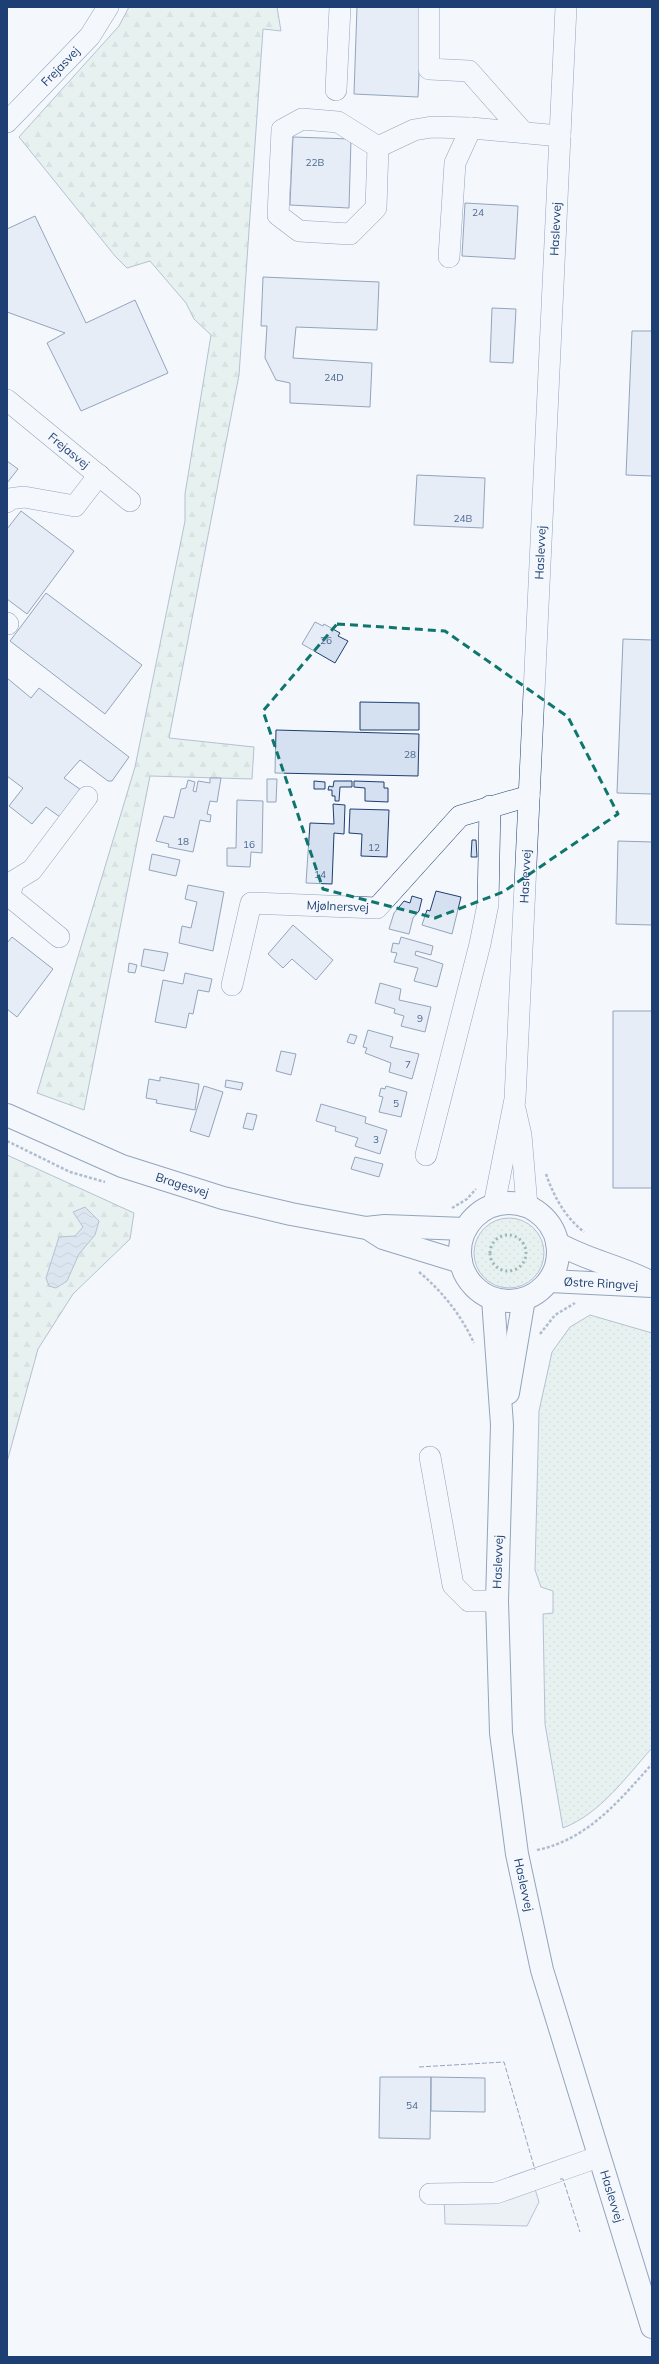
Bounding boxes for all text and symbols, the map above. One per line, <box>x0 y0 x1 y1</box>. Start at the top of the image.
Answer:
street label: Frejasvej <box>38 43 83 89</box>
house number: 22B <box>306 156 325 169</box>
street label: Haslevvej <box>546 202 564 256</box>
house number: 24 <box>472 206 484 219</box>
house number: 24D <box>324 371 344 384</box>
street label: Frejasvej <box>45 429 93 472</box>
house number: 24B <box>454 512 473 525</box>
street label: Haslevvej <box>531 525 549 580</box>
house number: 26 <box>320 634 332 647</box>
house number: 28 <box>404 748 416 761</box>
house number: 18 <box>177 835 189 848</box>
house number: 16 <box>243 838 255 851</box>
house number: 12 <box>368 841 380 854</box>
street label: Haslevvej <box>516 849 534 904</box>
house number: 14 <box>314 868 326 881</box>
street label: Mjølnersvej <box>306 897 369 915</box>
house number: 9 <box>417 1012 423 1025</box>
house number: 7 <box>405 1058 411 1071</box>
house number: 5 <box>393 1097 399 1110</box>
house number: 3 <box>373 1133 379 1146</box>
street label: Bragesvej <box>154 1169 211 1200</box>
street label: Østre Ringvej <box>563 1274 639 1292</box>
street label: Haslevvej <box>489 1535 506 1589</box>
street label: Haslevvej <box>511 1857 537 1913</box>
house number: 54 <box>406 2099 418 2112</box>
street label: Haslevvej <box>597 2168 627 2224</box>

